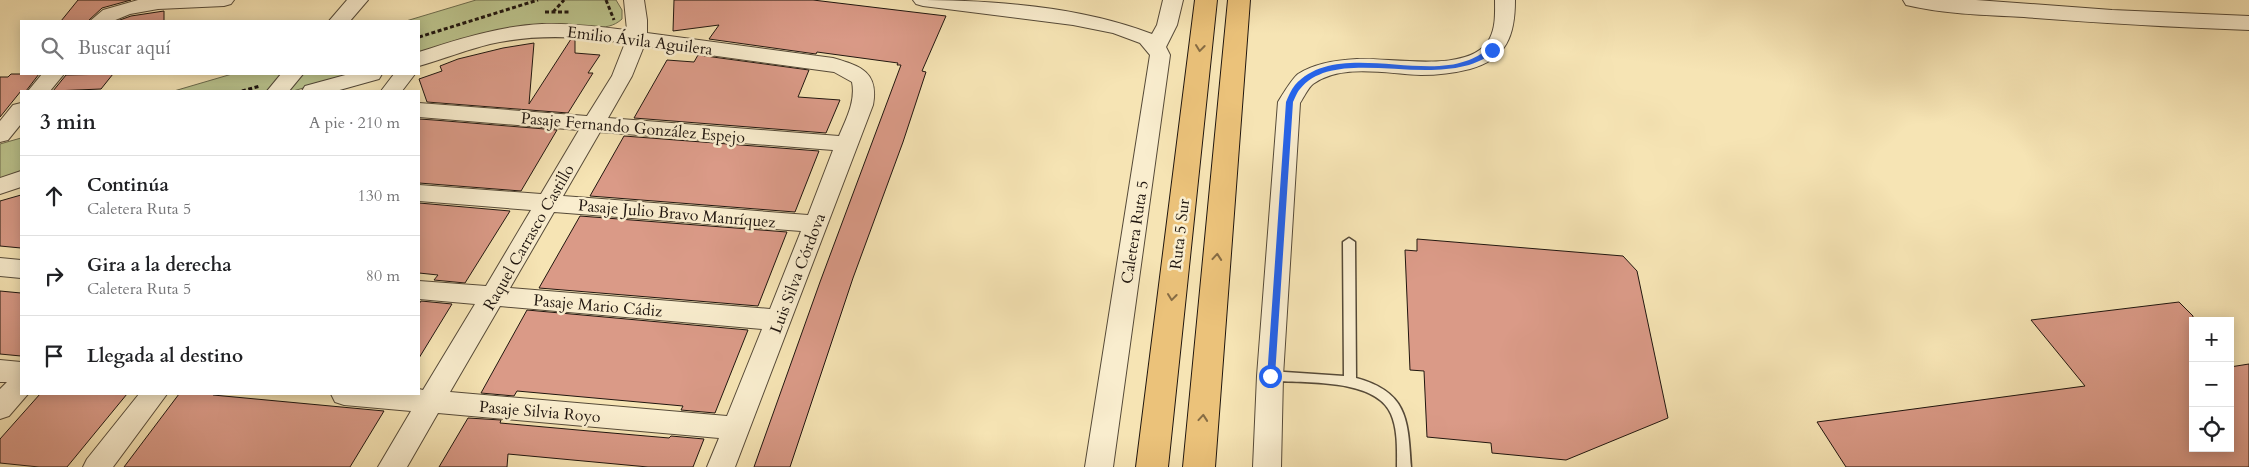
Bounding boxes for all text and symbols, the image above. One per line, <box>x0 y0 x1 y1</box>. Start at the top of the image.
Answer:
search box <box>20 20 420 75</box>
street label: Emilio Ávila Aguilera <box>566 21 714 61</box>
icon: search <box>38 34 66 62</box>
text: Buscar aquí <box>78 35 171 61</box>
route end <box>1481 39 1504 62</box>
one-way arrow <box>1195 45 1206 53</box>
street label: Pasaje Fernando González Espejo <box>520 107 746 149</box>
text: 3 min <box>40 108 96 137</box>
text: A pie · 210 m <box>309 112 400 134</box>
street label: Raquel Carrasco Castillo <box>478 160 580 315</box>
text: Continúa <box>87 172 169 198</box>
street label: Caletera Ruta 5 <box>1116 179 1154 285</box>
icon: ahead <box>40 182 68 210</box>
text: 130 m <box>358 185 400 207</box>
street label: Pasaje Julio Bravo Manríquez <box>577 194 777 234</box>
street label: Ruta 5 Sur <box>1165 197 1195 271</box>
text: Caletera Ruta 5 <box>87 198 191 220</box>
street label: Luis Silva Córdova <box>765 210 831 337</box>
text: Gira a la derecha <box>87 252 232 278</box>
one-way arrow <box>1211 252 1222 260</box>
icon: right <box>40 262 68 290</box>
text: 80 m <box>366 265 400 287</box>
text: Caletera Ruta 5 <box>87 278 191 300</box>
street label: Pasaje Mario Cádiz <box>533 289 663 323</box>
one-way arrow <box>1167 293 1178 301</box>
map controls <box>2189 317 2234 452</box>
button: + <box>2189 317 2234 362</box>
icon: arrive <box>40 342 68 370</box>
text: Llegada al destino <box>87 343 243 369</box>
button: − <box>2189 362 2234 407</box>
route start <box>1259 365 1282 388</box>
street label: Pasaje Silvia Royo <box>478 396 602 428</box>
button: locate <box>2189 407 2234 452</box>
one-way arrow <box>1198 414 1209 422</box>

